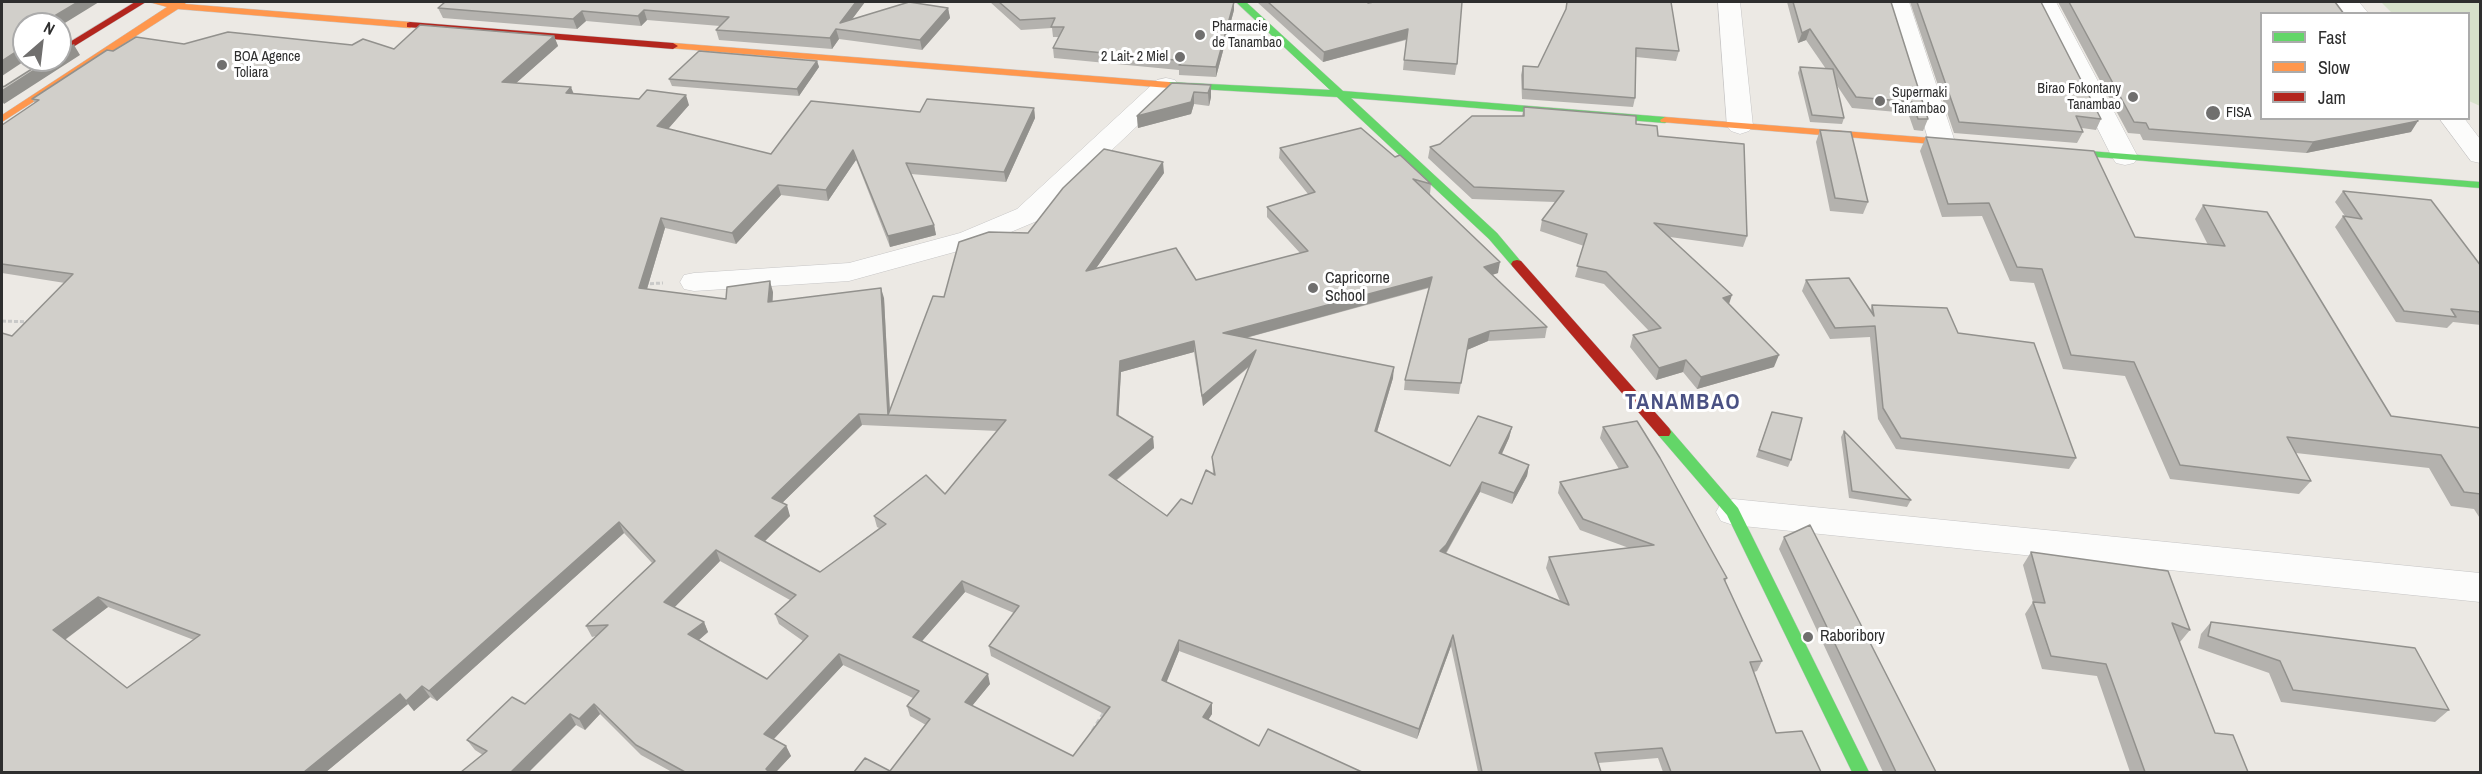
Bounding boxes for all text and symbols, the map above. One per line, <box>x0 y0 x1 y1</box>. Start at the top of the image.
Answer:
north arrow <box>12 12 72 72</box>
legend <box>2260 12 2470 120</box>
text: N <box>40 16 59 40</box>
place label: Pharmacie de Tanambao <box>1212 19 1282 51</box>
text: Fast <box>2318 25 2346 50</box>
marker: Pharmacie de Tanambao <box>1193 28 1207 42</box>
place label: BOA Agence Toliara <box>234 49 300 82</box>
place label: 2 Lait- 2 Miel <box>1101 49 1168 65</box>
marker: 2 Lait- 2 Miel <box>1173 50 1187 64</box>
text: Slow <box>2318 55 2350 80</box>
marker: BOA Agence Toliara <box>215 58 229 72</box>
place label: Birao Fokontany Tanambao <box>2037 81 2121 114</box>
place label: Supermaki Tanambao <box>1892 85 1948 118</box>
text: Jam <box>2318 85 2346 110</box>
marker: Birao Fokontany Tanambao <box>2126 90 2140 104</box>
marker: Supermaki Tanambao <box>1873 94 1887 108</box>
marker: FISA <box>2204 104 2222 122</box>
place label: FISA <box>2226 105 2252 121</box>
place label: Capricorne School <box>1325 269 1390 307</box>
marker: Capricorne School <box>1306 281 1320 295</box>
district label: TANAMBAO <box>1625 390 1741 416</box>
place label: Raboribory <box>1820 627 1885 647</box>
marker: Raboribory <box>1801 630 1815 644</box>

